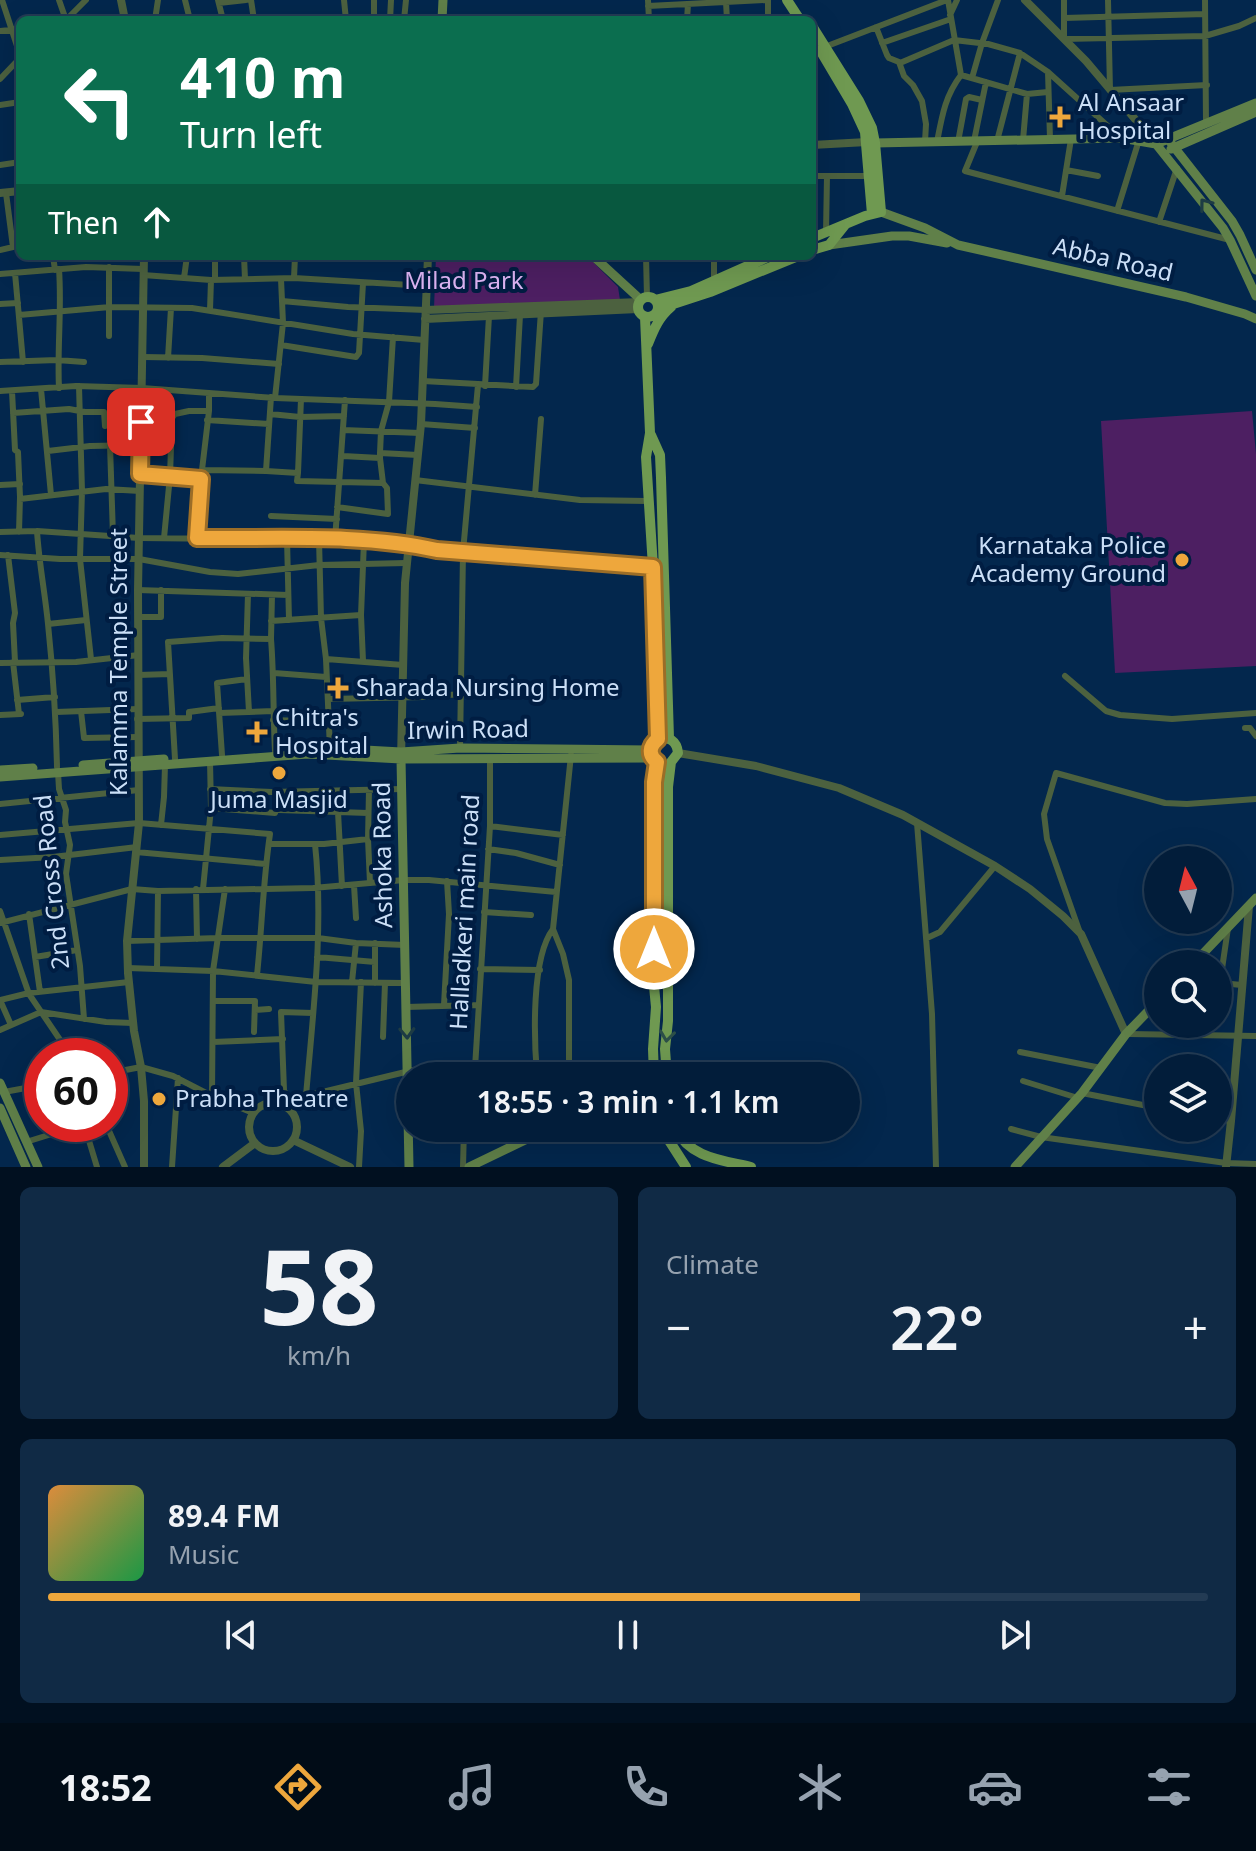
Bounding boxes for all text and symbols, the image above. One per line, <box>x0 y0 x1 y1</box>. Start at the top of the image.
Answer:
text: 410 m <box>180 38 345 114</box>
icon: left <box>48 48 152 152</box>
place label: Al Ansaar Hospital <box>1078 85 1184 146</box>
marker: Al Ansaar Hospital <box>1049 106 1071 128</box>
text: Turn left <box>180 110 322 159</box>
one-way arrow <box>1200 198 1214 213</box>
icon: ahead <box>135 200 179 244</box>
text: Then <box>48 202 119 243</box>
street label: Abba Road <box>1050 229 1177 288</box>
park label: Milad Park <box>404 263 524 296</box>
pin <box>107 388 175 456</box>
icon: arrive <box>119 400 163 444</box>
street label: Kalamma Temple Street <box>101 528 134 796</box>
place label: Karnataka Police Academy Ground <box>971 528 1166 589</box>
marker: Karnataka Police Academy Ground <box>1173 551 1191 569</box>
place label: Sharada Nursing Home <box>356 670 620 703</box>
marker: Sharada Nursing Home <box>327 677 349 699</box>
place label: Chitra's Hospital <box>275 700 368 761</box>
street label: Irwin Road <box>407 711 529 746</box>
marker: Chitra's Hospital <box>246 721 268 743</box>
marker: Juma Masjid <box>270 764 288 782</box>
place label: Juma Masjid <box>208 782 348 815</box>
street label: Ashoka Road <box>364 782 399 928</box>
street label: 2nd Cross Road <box>25 793 76 971</box>
street label: Halladkeri main road <box>441 793 486 1031</box>
north arrow <box>1144 846 1232 934</box>
map controls <box>1144 846 1232 1142</box>
position arrow <box>612 907 696 991</box>
button: search <box>1144 950 1232 1038</box>
one-way arrow <box>398 1027 416 1040</box>
one-way arrow <box>658 1030 675 1043</box>
speed limit sign: 60 <box>24 1038 128 1142</box>
button: layers <box>1144 1054 1232 1142</box>
place label: Prabha Theatre <box>175 1081 349 1114</box>
text: 18:55 · 3 min · 1.1 km <box>477 1081 779 1122</box>
marker: Prabha Theatre <box>150 1090 168 1108</box>
text: 58 <box>260 1214 378 1355</box>
text: Climate <box>666 1246 759 1282</box>
text: 22° <box>890 1286 984 1368</box>
text: − <box>666 1297 691 1357</box>
text: + <box>1183 1297 1208 1357</box>
text: km/h <box>287 1337 351 1373</box>
text: 89.4 FM <box>168 1495 280 1536</box>
text: Music <box>168 1536 239 1572</box>
icon: previous <box>219 1613 263 1657</box>
icon: pause <box>606 1613 650 1657</box>
icon: next <box>993 1613 1037 1657</box>
icon: directions <box>270 1759 326 1815</box>
icon: music <box>444 1759 500 1815</box>
icon: phone <box>618 1759 674 1815</box>
icon: climate <box>792 1759 848 1815</box>
icon: car <box>967 1759 1023 1815</box>
icon: filters <box>1141 1759 1197 1815</box>
text: 18:52 <box>59 1763 152 1812</box>

